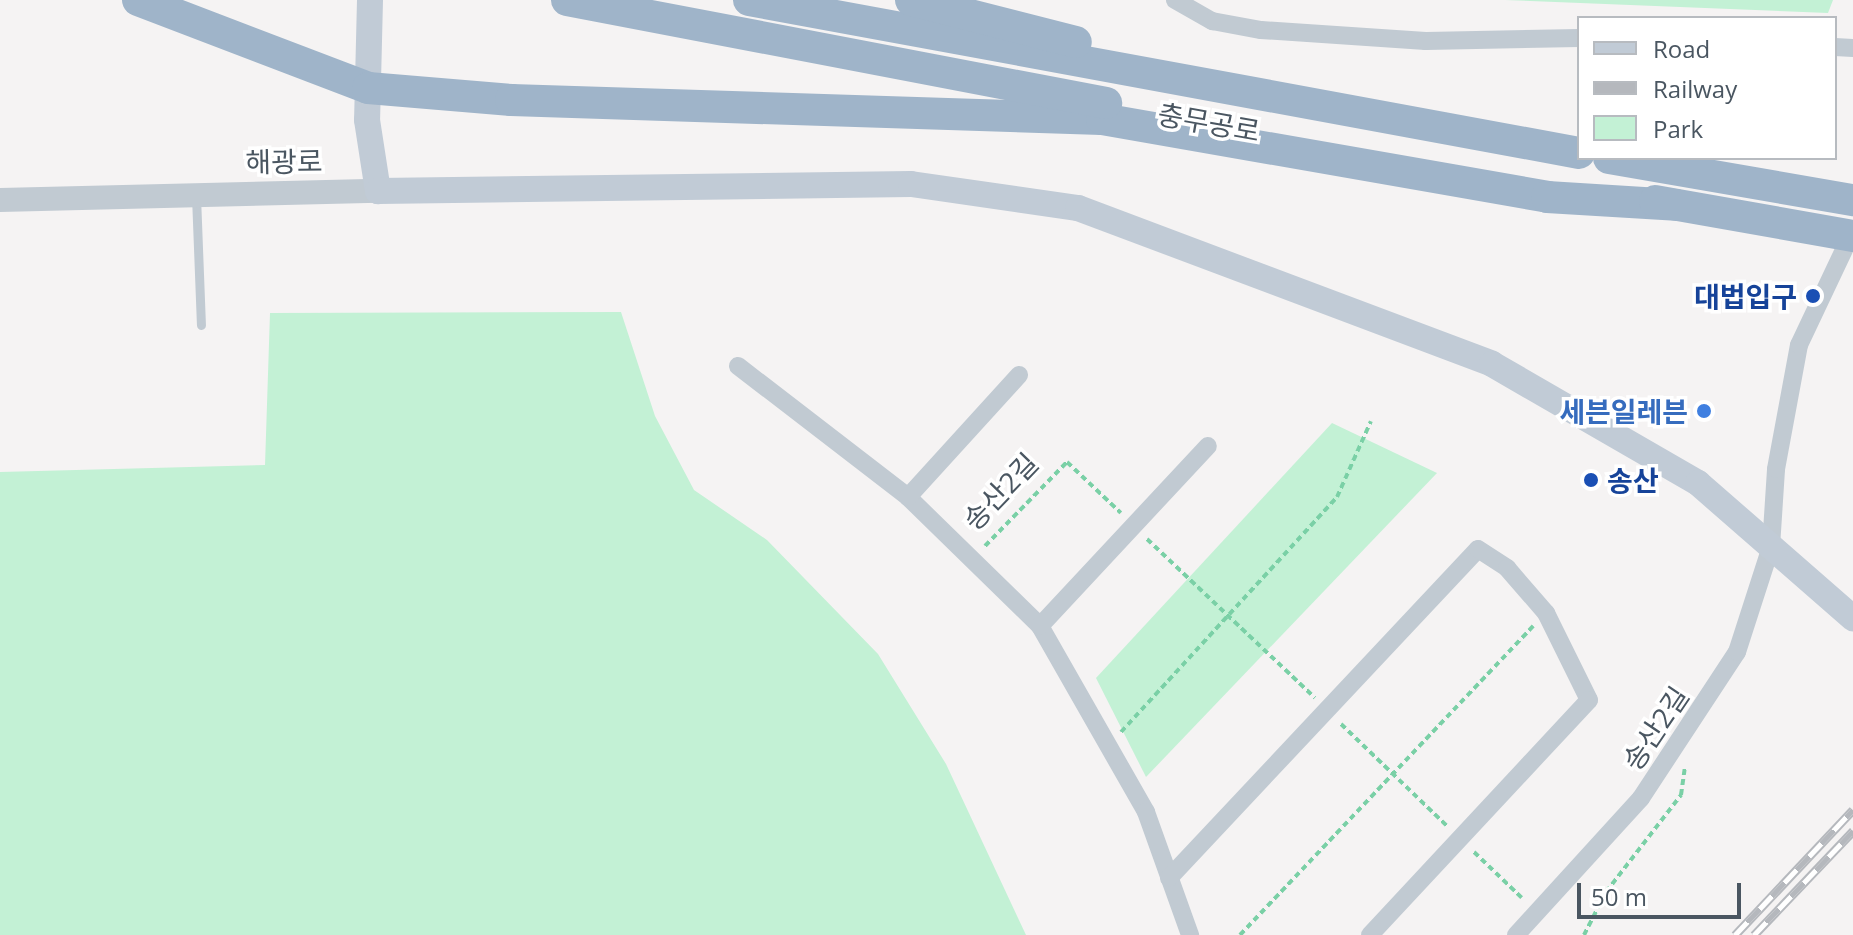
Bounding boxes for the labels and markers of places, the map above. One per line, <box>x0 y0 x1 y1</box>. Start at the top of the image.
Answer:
place label: 대법입구 <box>1694 279 1797 313</box>
marker: 대법입구 <box>1804 287 1822 305</box>
place label: 세븐일레븐 <box>1559 394 1688 428</box>
marker: 세븐일레븐 <box>1695 402 1713 420</box>
place label: 송산 <box>1607 463 1659 497</box>
marker: 송산 <box>1582 471 1600 489</box>

